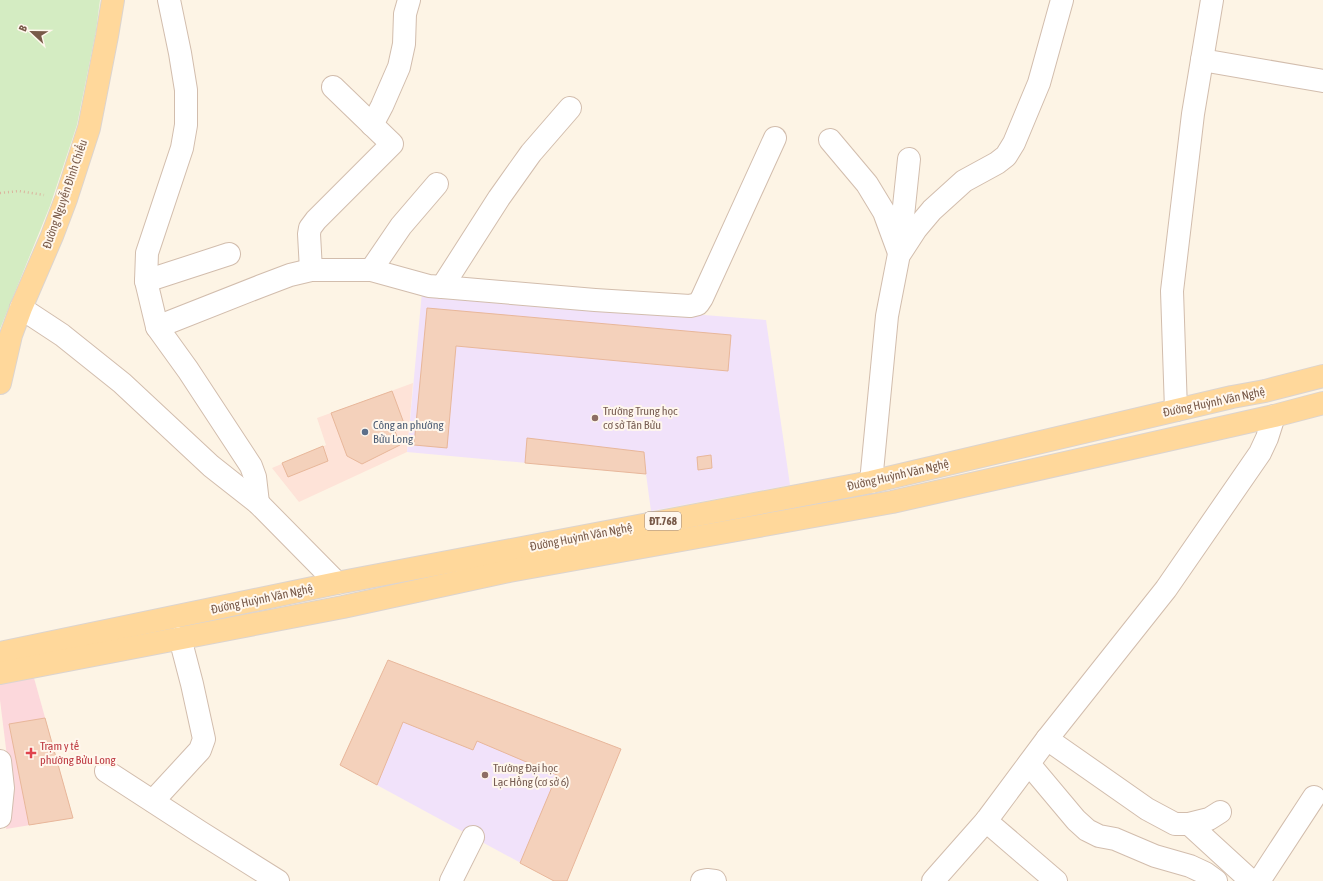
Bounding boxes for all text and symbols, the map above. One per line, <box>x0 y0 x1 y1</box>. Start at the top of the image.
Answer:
north arrow <box>12 12 52 52</box>
text: B <box>16 23 30 33</box>
street label: Đường Nguyễn Đình Chiểu <box>40 137 90 250</box>
street label: Đường Huỳnh Văn Nghệ <box>1162 384 1266 420</box>
place label: Trường Trung học cơ sở Tân Bửu <box>603 404 678 432</box>
marker: Trường Trung học cơ sở Tân Bửu <box>590 413 600 423</box>
place label: Công an phường Bửu Long <box>373 418 444 446</box>
marker: Công an phường Bửu Long <box>360 427 370 437</box>
street label: Đường Huỳnh Văn Nghệ <box>846 456 950 494</box>
road number: ĐT.768 <box>645 512 681 530</box>
street label: Đường Huỳnh Văn Nghệ <box>529 520 633 554</box>
street label: Đường Huỳnh Văn Nghệ <box>210 581 314 617</box>
place label: Trạm y tế phường Bửu Long <box>40 739 117 767</box>
marker: Trạm y tế phường Bửu Long <box>25 747 37 759</box>
place label: Trường Đại học Lạc Hồng (cơ sở 6) <box>493 761 569 789</box>
marker: Trường Đại học Lạc Hồng (cơ sở 6) <box>480 770 490 780</box>

